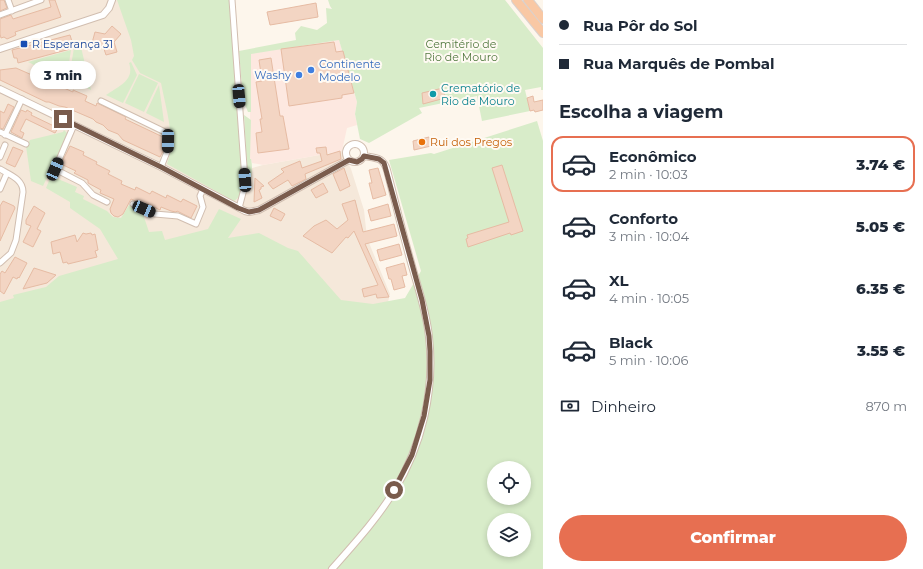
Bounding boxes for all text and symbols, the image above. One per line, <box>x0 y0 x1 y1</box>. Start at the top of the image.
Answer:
text: Rua Pôr do Sol <box>583 16 698 35</box>
place label: R Esperança 31 <box>32 37 113 51</box>
park label: Cemitério de Rio de Mouro <box>424 37 498 64</box>
marker: R Esperança 31 <box>19 39 29 49</box>
text: Rua Marquês de Pombal <box>583 54 775 73</box>
place label: Continente Modelo <box>319 57 381 84</box>
callout: 3 min <box>30 61 96 89</box>
marker: Continente Modelo <box>306 65 316 75</box>
text: 3 min <box>44 67 82 83</box>
place label: Washy <box>254 68 291 82</box>
marker: Washy <box>294 70 304 80</box>
place label: Crematório de Rio de Mouro <box>441 81 521 108</box>
car <box>232 84 246 108</box>
marker: Crematório de Rio de Mouro <box>428 89 438 99</box>
text: Escolha a viagem <box>559 101 723 123</box>
route end <box>54 110 72 128</box>
car <box>162 129 174 153</box>
place label: Rui dos Pregos <box>430 135 513 149</box>
marker: Rui dos Pregos <box>417 137 427 147</box>
icon: car <box>561 146 597 182</box>
text: Econômico <box>609 147 697 166</box>
text: 3.74 € <box>856 155 905 174</box>
car <box>45 156 65 182</box>
text: 2 min · 10:03 <box>609 166 688 182</box>
car <box>238 168 252 192</box>
car <box>131 199 157 219</box>
icon: car <box>561 208 597 244</box>
text: Conforto <box>609 209 678 228</box>
text: 5.05 € <box>856 217 905 236</box>
text: 3 min · 10:04 <box>609 228 689 244</box>
icon: car <box>561 270 597 306</box>
text: XL <box>609 271 628 290</box>
text: 6.35 € <box>856 279 905 298</box>
text: 4 min · 10:05 <box>609 290 689 306</box>
icon: car <box>561 332 597 368</box>
text: Black <box>609 333 653 352</box>
text: 3.55 € <box>857 341 905 360</box>
text: 5 min · 10:06 <box>609 352 689 368</box>
icon: cash <box>559 395 581 417</box>
text: Dinheiro <box>591 397 656 416</box>
text: 870 m <box>866 398 907 414</box>
map controls <box>487 461 531 557</box>
button: locate <box>487 461 531 505</box>
route start <box>385 481 403 499</box>
button: layers <box>487 513 531 557</box>
button: Confirmar <box>559 515 907 561</box>

